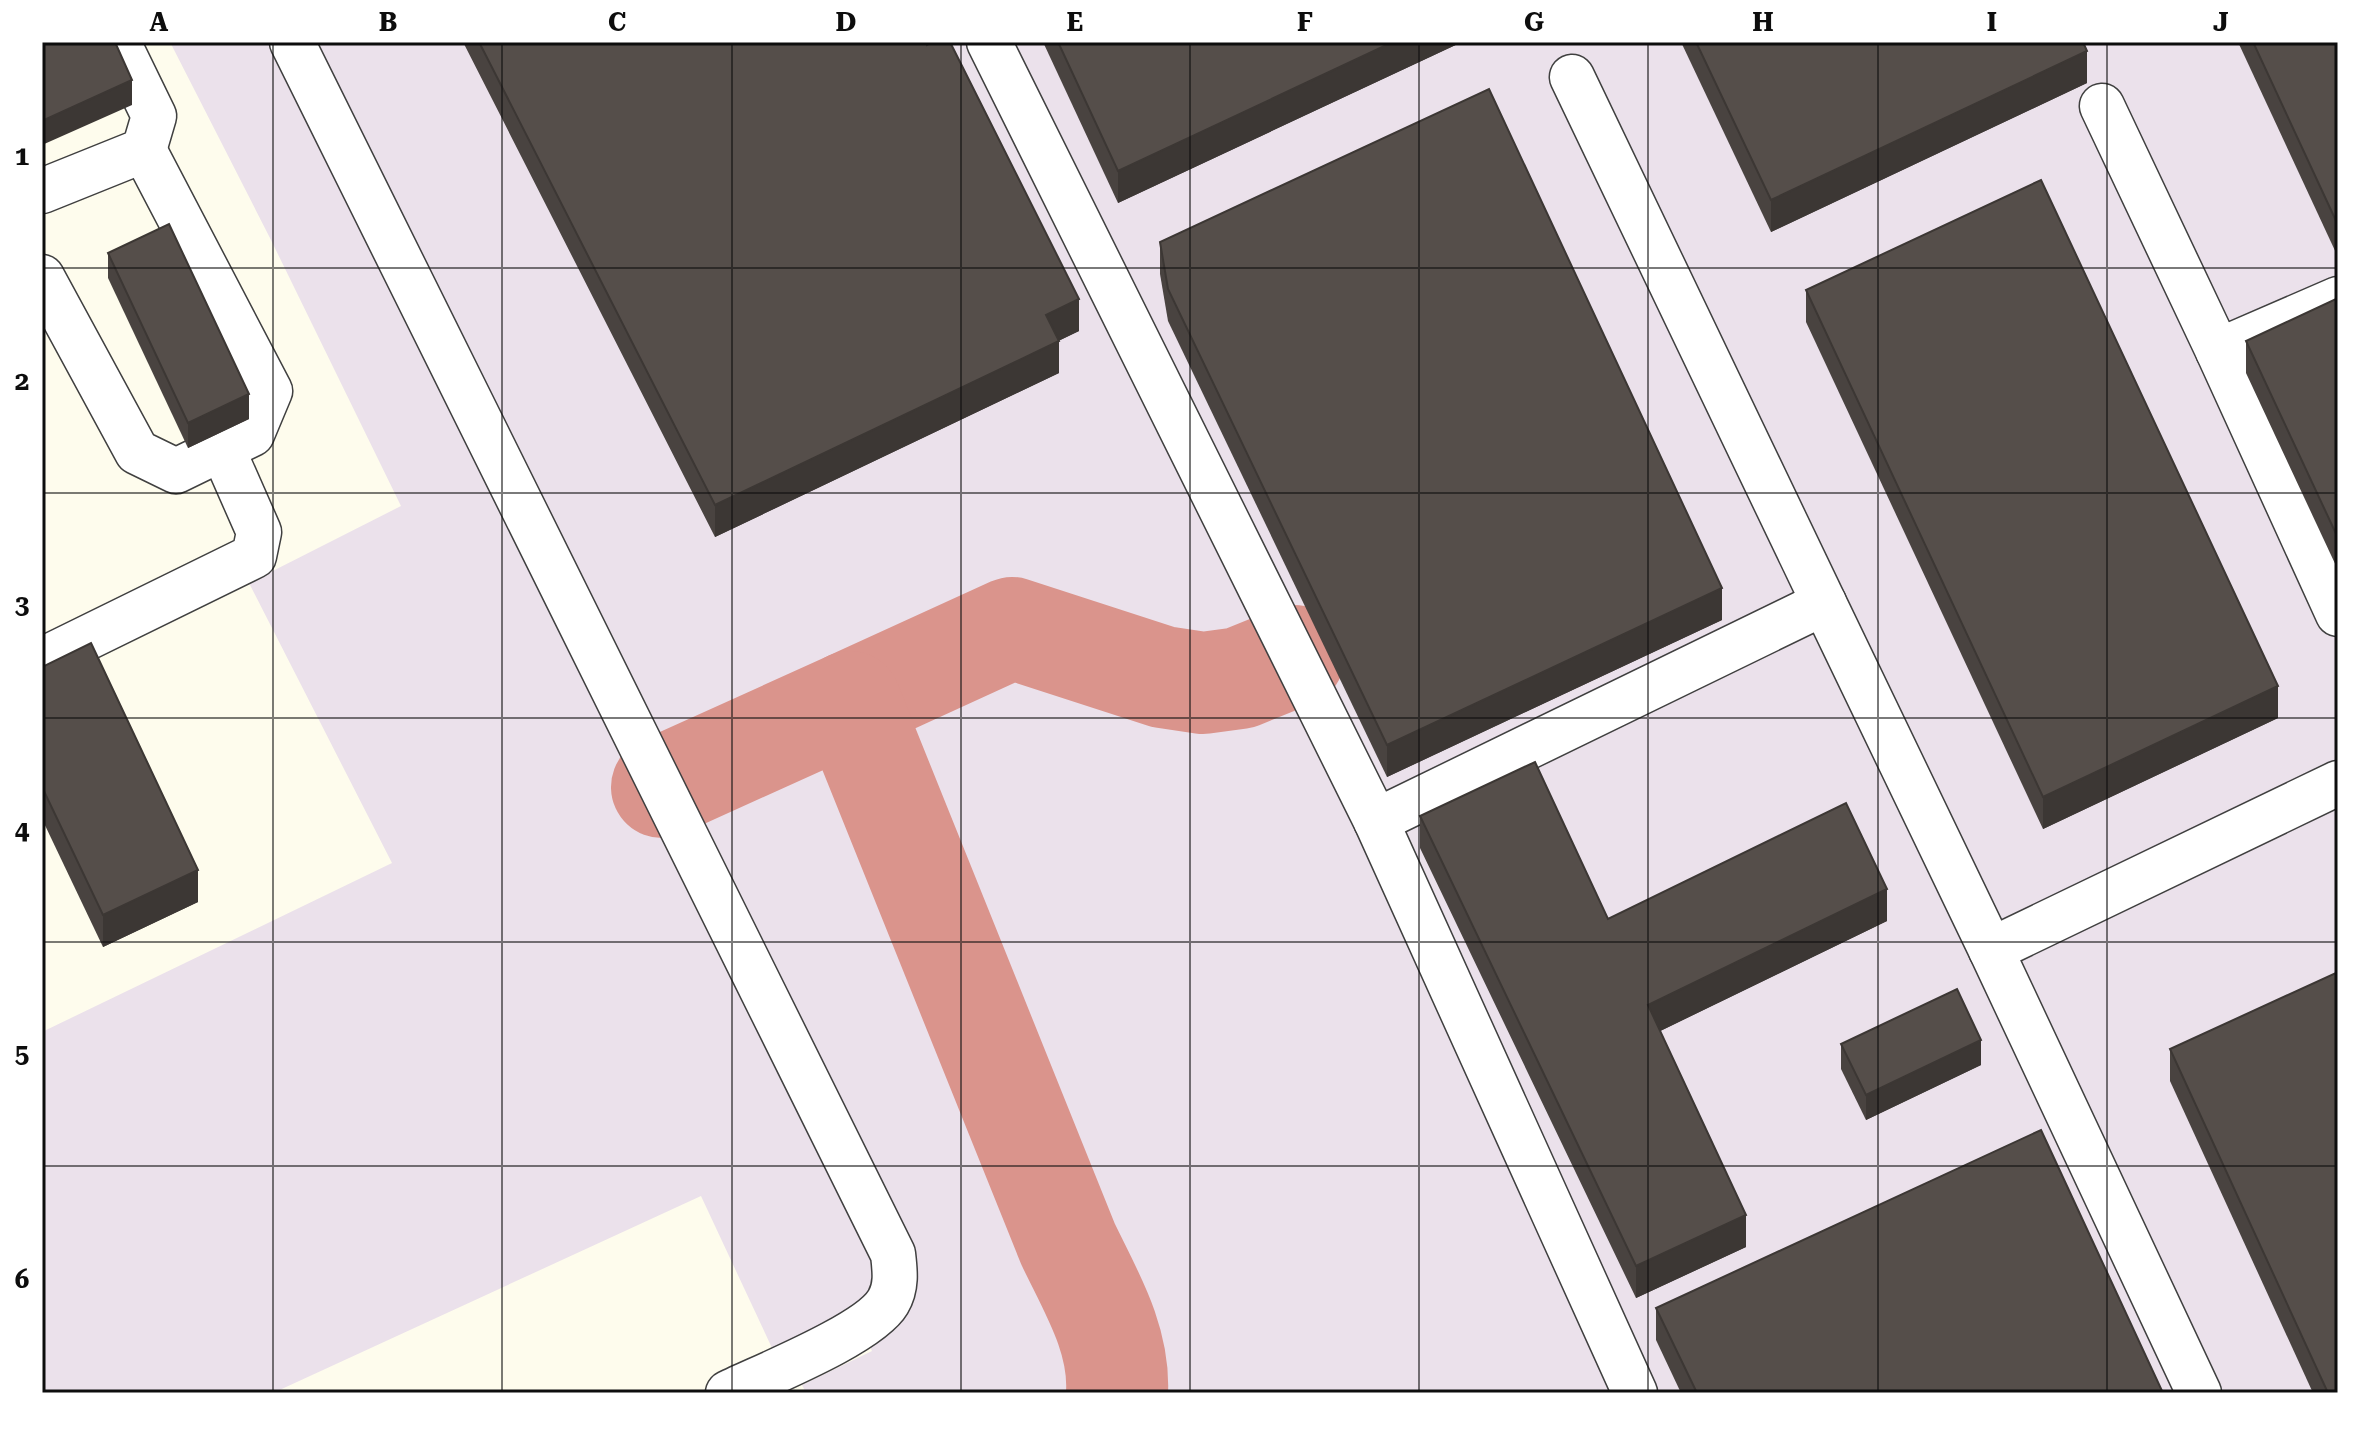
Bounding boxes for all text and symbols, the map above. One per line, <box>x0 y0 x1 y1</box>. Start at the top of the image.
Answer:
text: A <box>150 7 169 37</box>
text: B <box>379 7 397 37</box>
text: C <box>608 7 626 37</box>
text: D <box>836 7 856 37</box>
text: E <box>1067 7 1083 37</box>
text: F <box>1297 7 1313 37</box>
text: G <box>1524 7 1544 37</box>
text: H <box>1752 7 1774 37</box>
text: I <box>1987 7 1997 37</box>
text: J <box>2213 7 2229 37</box>
text: 1 <box>15 141 29 171</box>
text: 2 <box>15 366 29 396</box>
text: 3 <box>15 590 29 620</box>
text: 4 <box>15 815 30 845</box>
text: 5 <box>15 1039 29 1069</box>
text: 6 <box>15 1264 29 1294</box>

